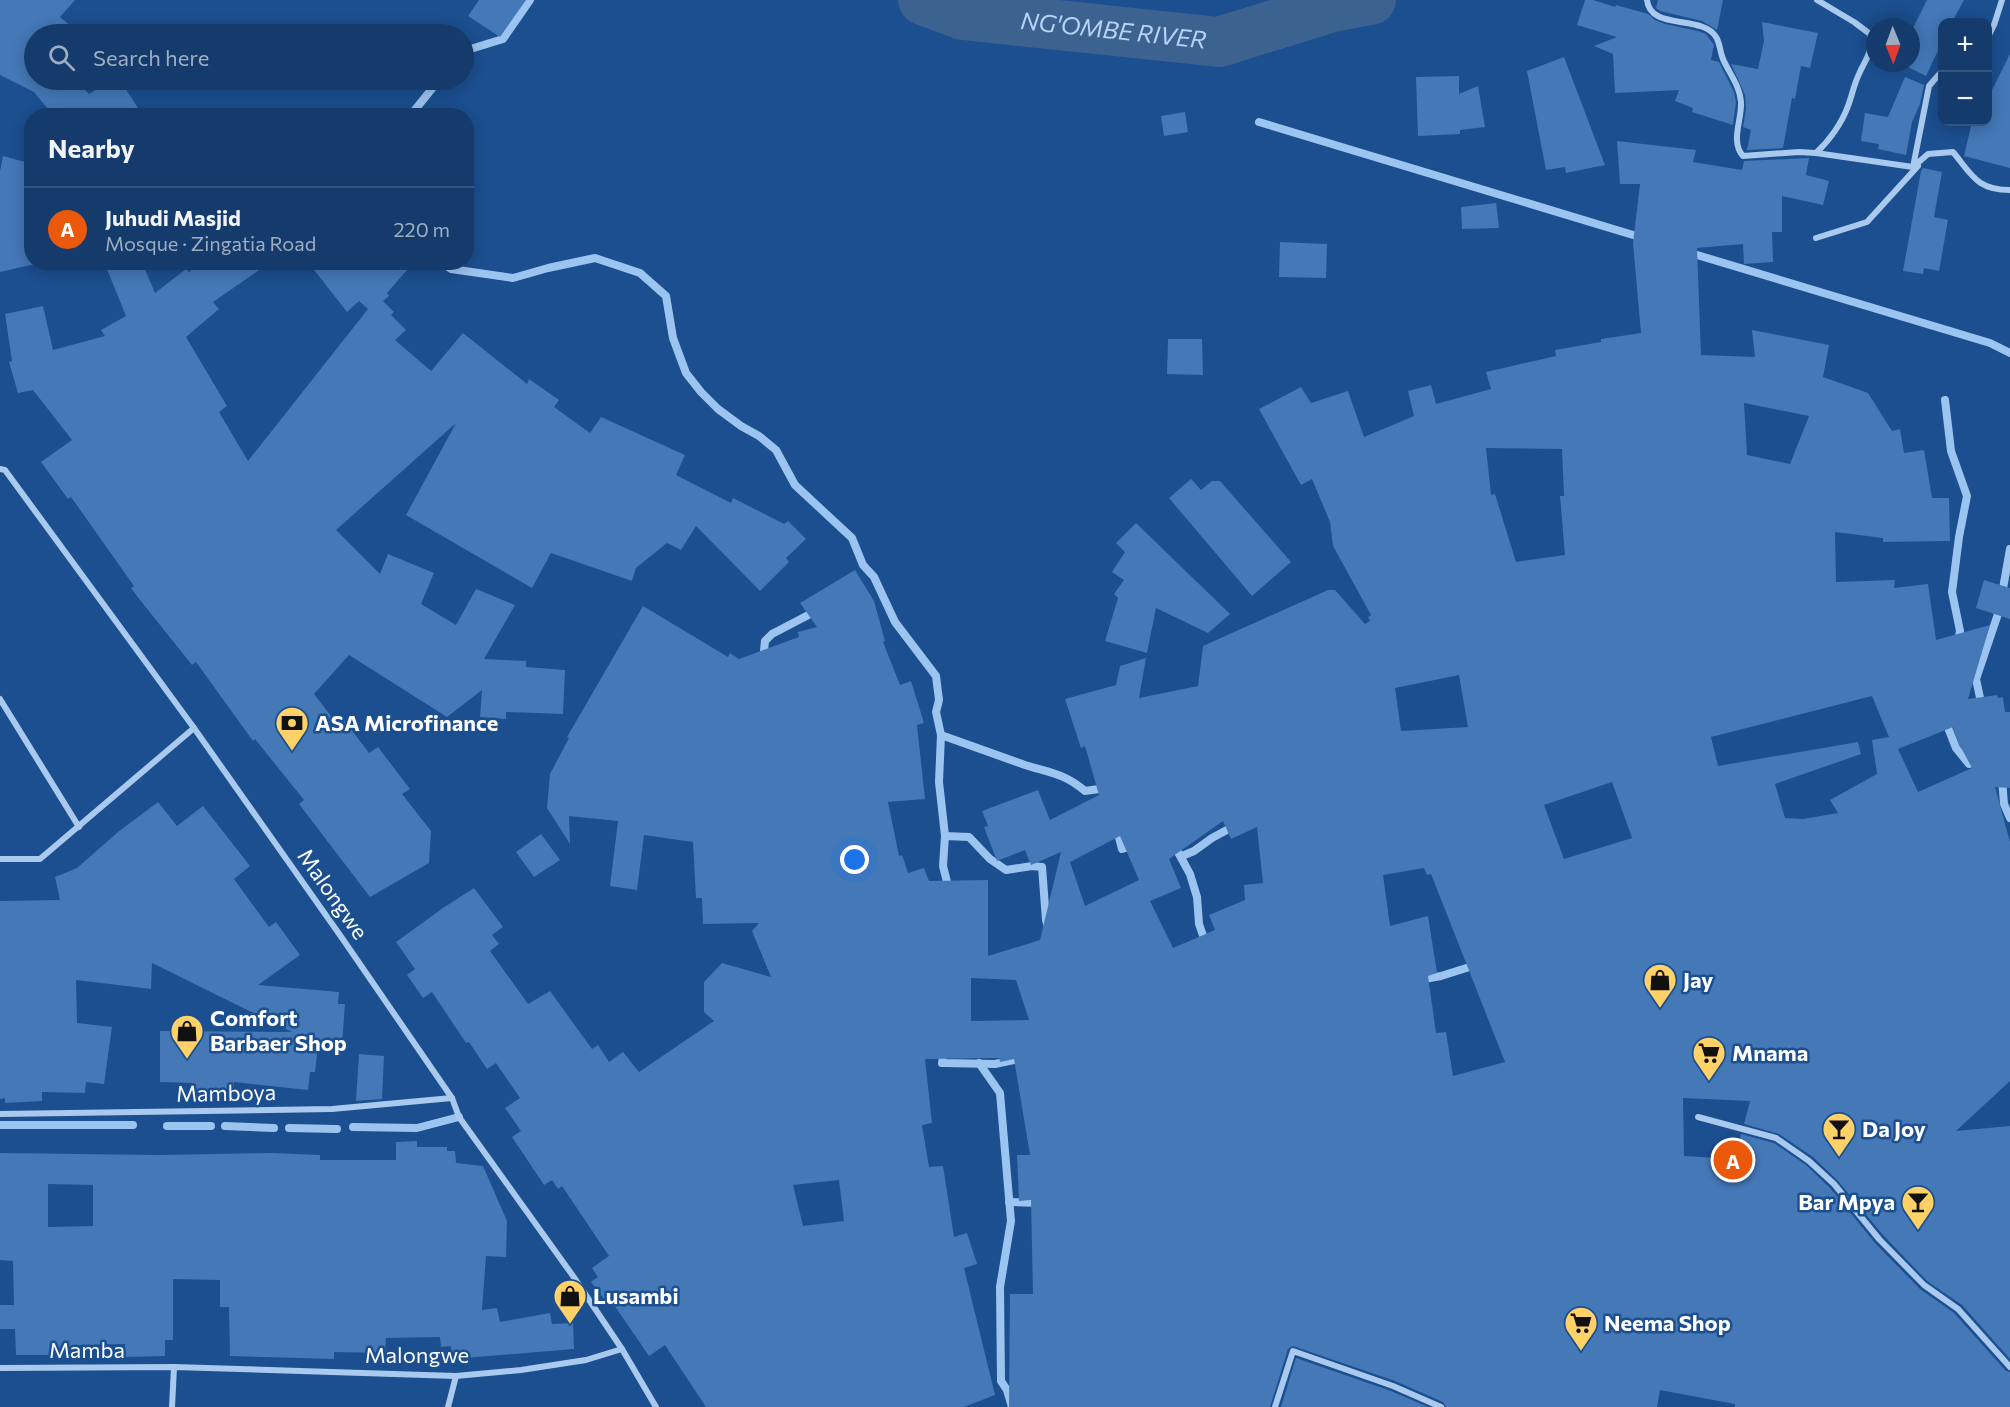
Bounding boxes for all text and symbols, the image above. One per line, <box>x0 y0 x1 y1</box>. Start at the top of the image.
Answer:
water label: NG'OMBE RIVER <box>1019 5 1208 54</box>
north arrow <box>1866 18 1920 72</box>
map controls <box>1938 18 1992 126</box>
button: + <box>1938 18 1992 72</box>
search box <box>24 24 474 90</box>
icon: search <box>45 41 78 74</box>
text: Search here <box>93 44 209 71</box>
button: − <box>1938 72 1992 126</box>
text: Nearby <box>48 132 135 163</box>
text: Juhudi Masjid <box>105 204 241 231</box>
text: A <box>60 217 75 241</box>
text: 220 m <box>394 217 450 241</box>
text: Mosque · Zingatia Road <box>105 231 316 255</box>
bank icon: ASA Microfinance <box>274 705 310 752</box>
place label: ASA Microfinance <box>315 709 498 736</box>
street label: Malongwe <box>292 843 374 944</box>
your location <box>840 845 869 874</box>
shop icon: Jay <box>1642 962 1678 1009</box>
place label: Jay <box>1683 966 1713 993</box>
place label: Comfort Barbaer Shop <box>210 1004 347 1056</box>
shop icon: Comfort Barbaer Shop <box>169 1013 205 1060</box>
supermarket icon: Mnama <box>1691 1035 1727 1082</box>
place label: Mnama <box>1732 1039 1808 1066</box>
street label: Mamboya <box>176 1078 276 1107</box>
bar icon: Da Joy <box>1821 1111 1857 1158</box>
place label: Da Joy <box>1862 1115 1926 1142</box>
pin: A <box>1714 1138 1752 1182</box>
bar icon: Bar Mpya <box>1900 1184 1936 1231</box>
place label: Bar Mpya <box>1798 1188 1895 1215</box>
shop icon: Lusambi <box>552 1278 588 1325</box>
place label: Lusambi <box>593 1282 679 1309</box>
supermarket icon: Neema Shop <box>1563 1305 1599 1352</box>
place label: Neema Shop <box>1604 1309 1731 1336</box>
street label: Mamba <box>49 1336 125 1363</box>
street label: Malongwe <box>365 1341 469 1368</box>

